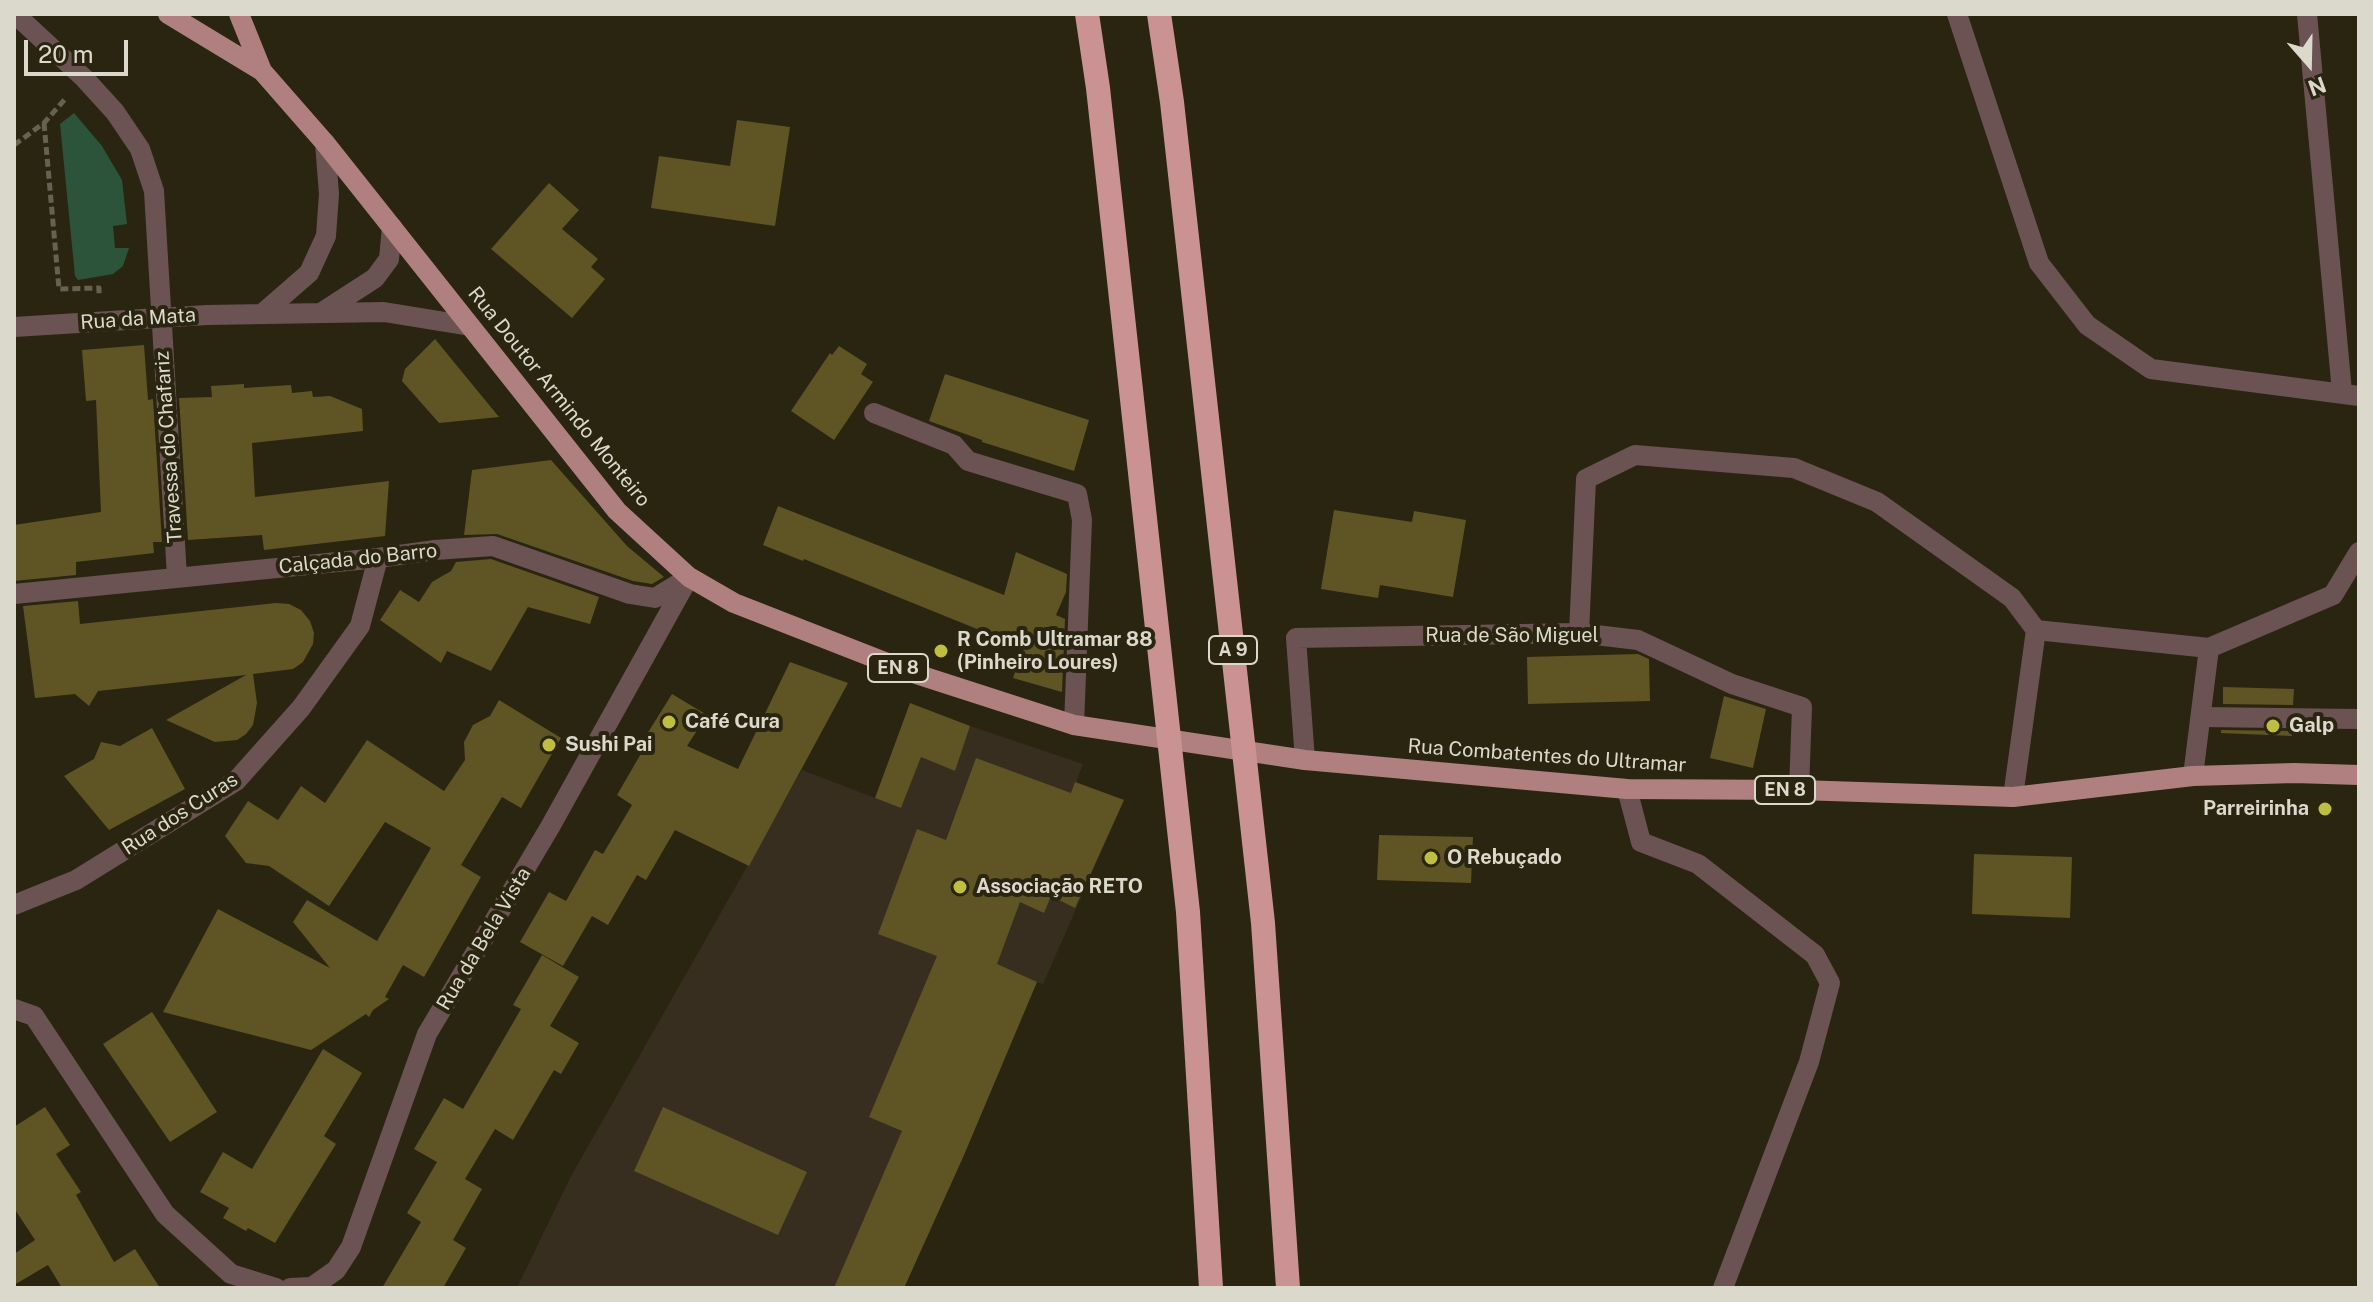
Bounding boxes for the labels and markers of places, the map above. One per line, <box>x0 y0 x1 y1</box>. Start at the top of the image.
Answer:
place label: R Comb Ultramar 88 (Pinheiro Loures) <box>957 628 1153 675</box>
marker: R Comb Ultramar 88 (Pinheiro Loures) <box>932 642 950 660</box>
place label: Café Cura <box>685 710 780 734</box>
marker: Café Cura <box>660 713 678 731</box>
place label: Galp <box>2289 714 2334 738</box>
marker: Galp <box>2264 717 2282 735</box>
place label: Sushi Pai <box>565 733 652 757</box>
marker: Sushi Pai <box>540 736 558 754</box>
place label: Parreirinha <box>2203 797 2309 821</box>
marker: Parreirinha <box>2316 800 2334 818</box>
place label: O Rebuçado <box>1447 846 1562 870</box>
marker: O Rebuçado <box>1422 849 1440 867</box>
place label: Associação RETO <box>976 875 1143 899</box>
marker: Associação RETO <box>951 878 969 896</box>

